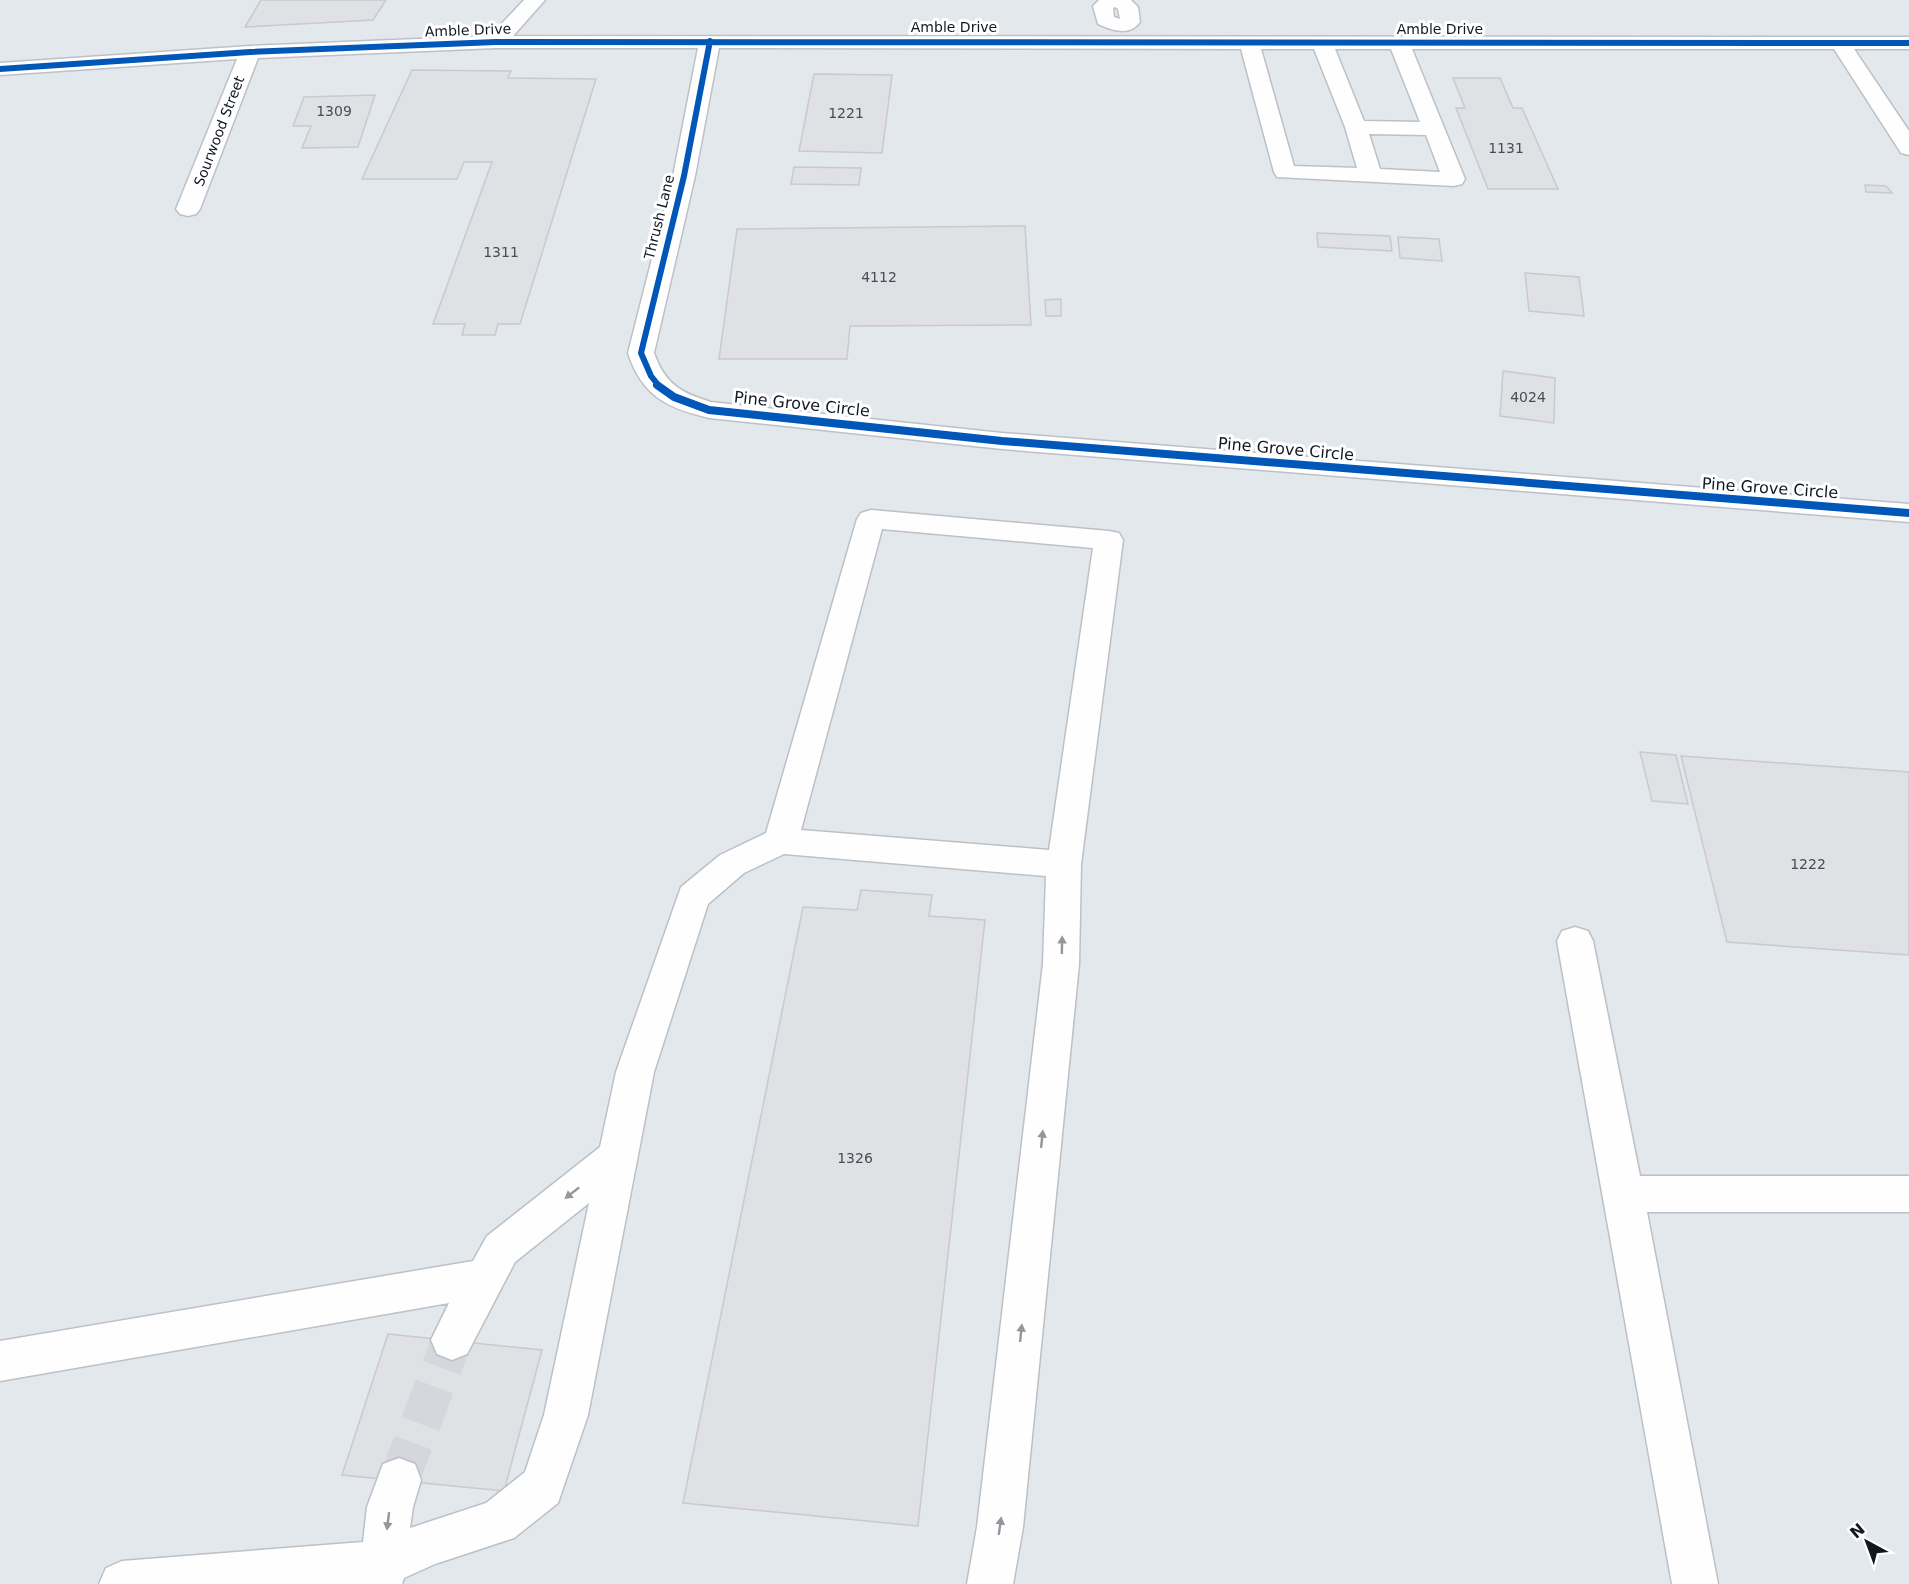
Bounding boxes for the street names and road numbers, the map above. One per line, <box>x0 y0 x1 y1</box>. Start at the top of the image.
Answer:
street label: Amble Drive <box>911 19 997 35</box>
street label: Amble Drive <box>425 20 511 40</box>
street label: Amble Drive <box>1397 21 1483 37</box>
street label: Sourwood Street <box>191 73 248 188</box>
street label: Thrush Lane <box>641 173 677 262</box>
street label: Pine Grove Circle <box>733 387 871 421</box>
street label: Pine Grove Circle <box>1217 434 1355 464</box>
street label: Pine Grove Circle <box>1701 474 1839 502</box>

